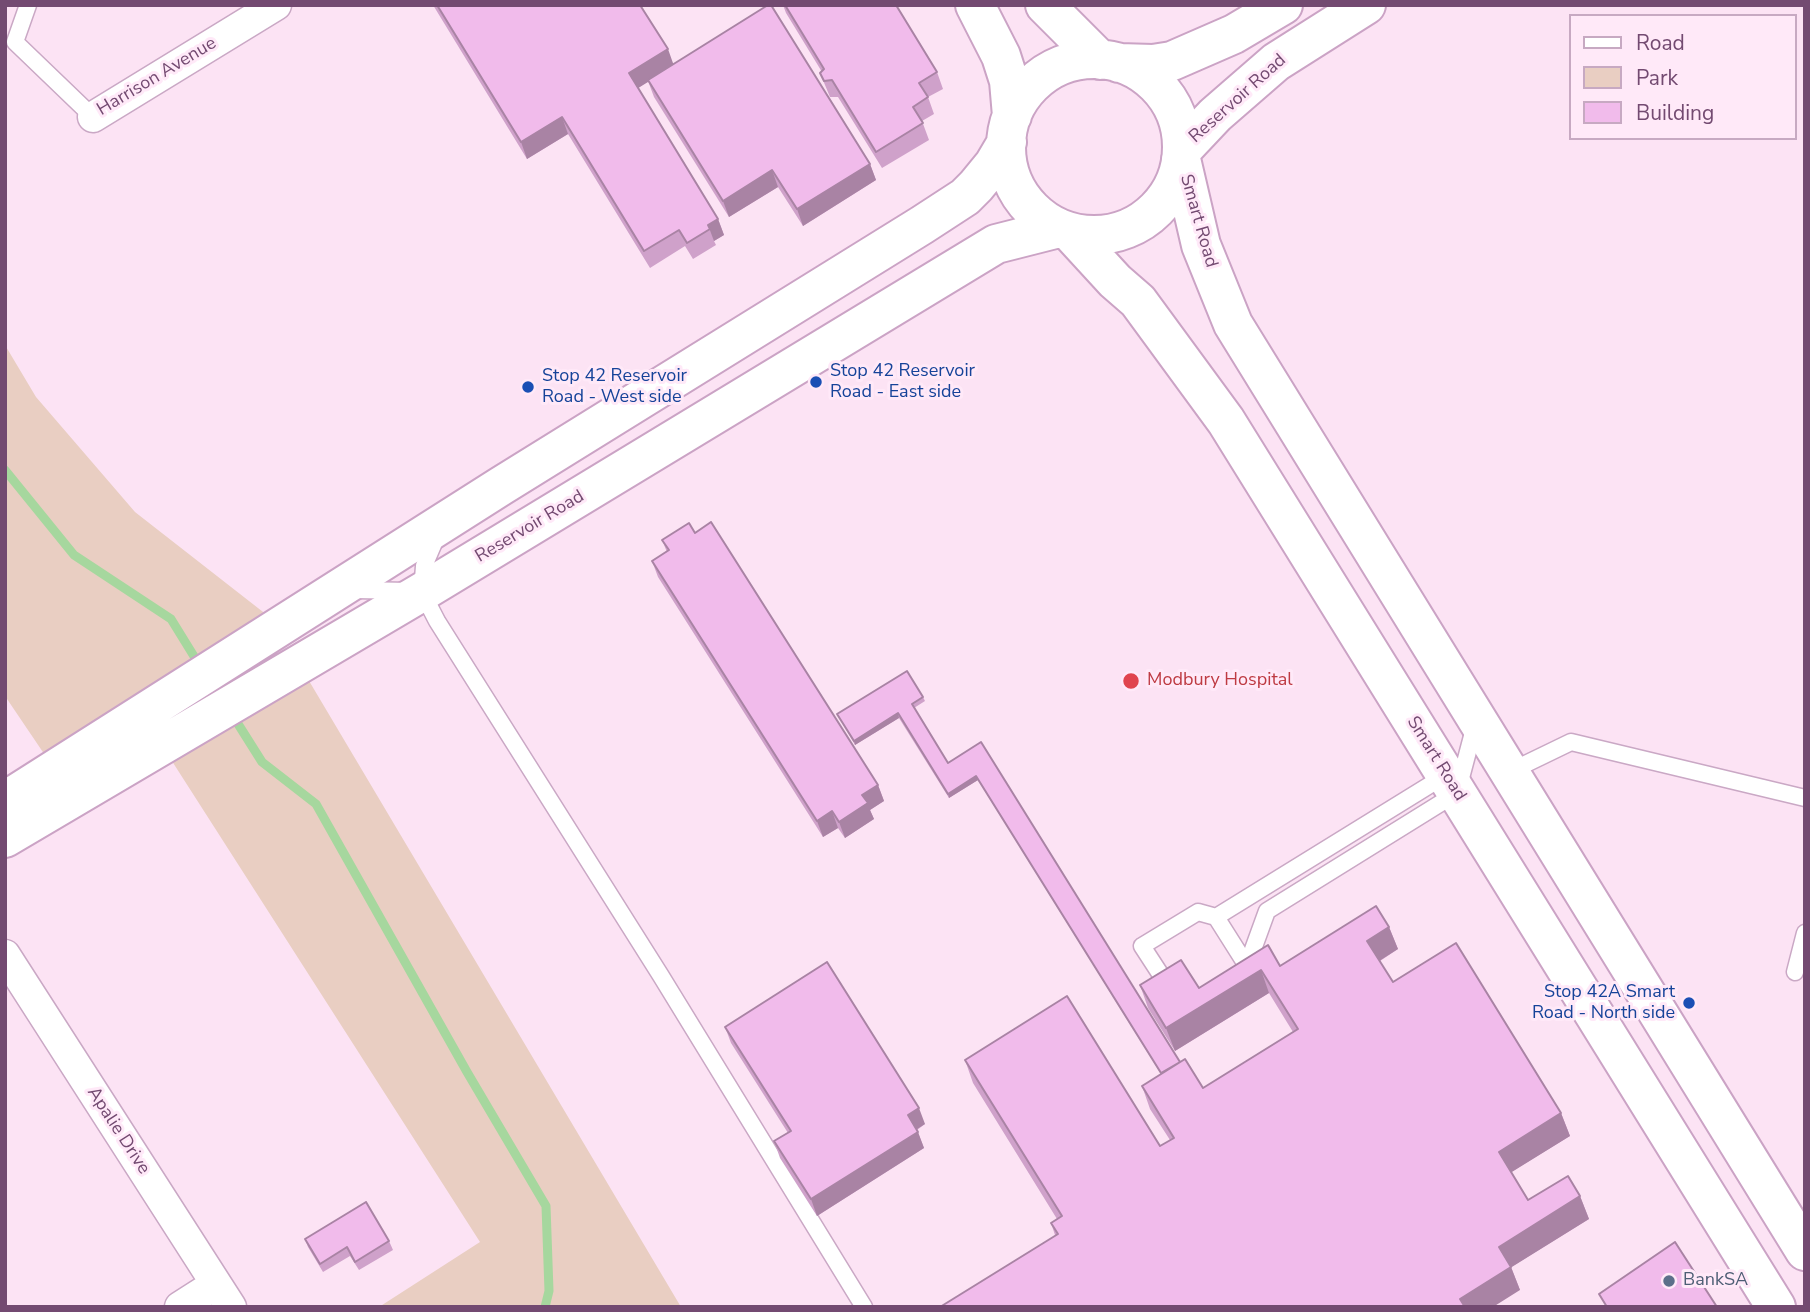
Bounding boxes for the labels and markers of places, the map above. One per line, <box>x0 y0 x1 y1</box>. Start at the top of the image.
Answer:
place label: Stop 42 Reservoir Road - East side <box>830 361 975 404</box>
place label: Stop 42 Reservoir Road - West side <box>542 366 687 408</box>
marker: Stop 42 Reservoir Road - East side <box>808 374 824 390</box>
marker: Stop 42 Reservoir Road - West side <box>520 379 536 395</box>
place label: Modbury Hospital <box>1147 670 1293 692</box>
marker: Modbury Hospital <box>1121 671 1141 691</box>
place label: Stop 42A Smart Road - North side <box>1532 982 1675 1024</box>
marker: Stop 42A Smart Road - North side <box>1681 995 1697 1011</box>
place label: BankSA <box>1683 1270 1748 1292</box>
marker: BankSA <box>1661 1273 1677 1289</box>

